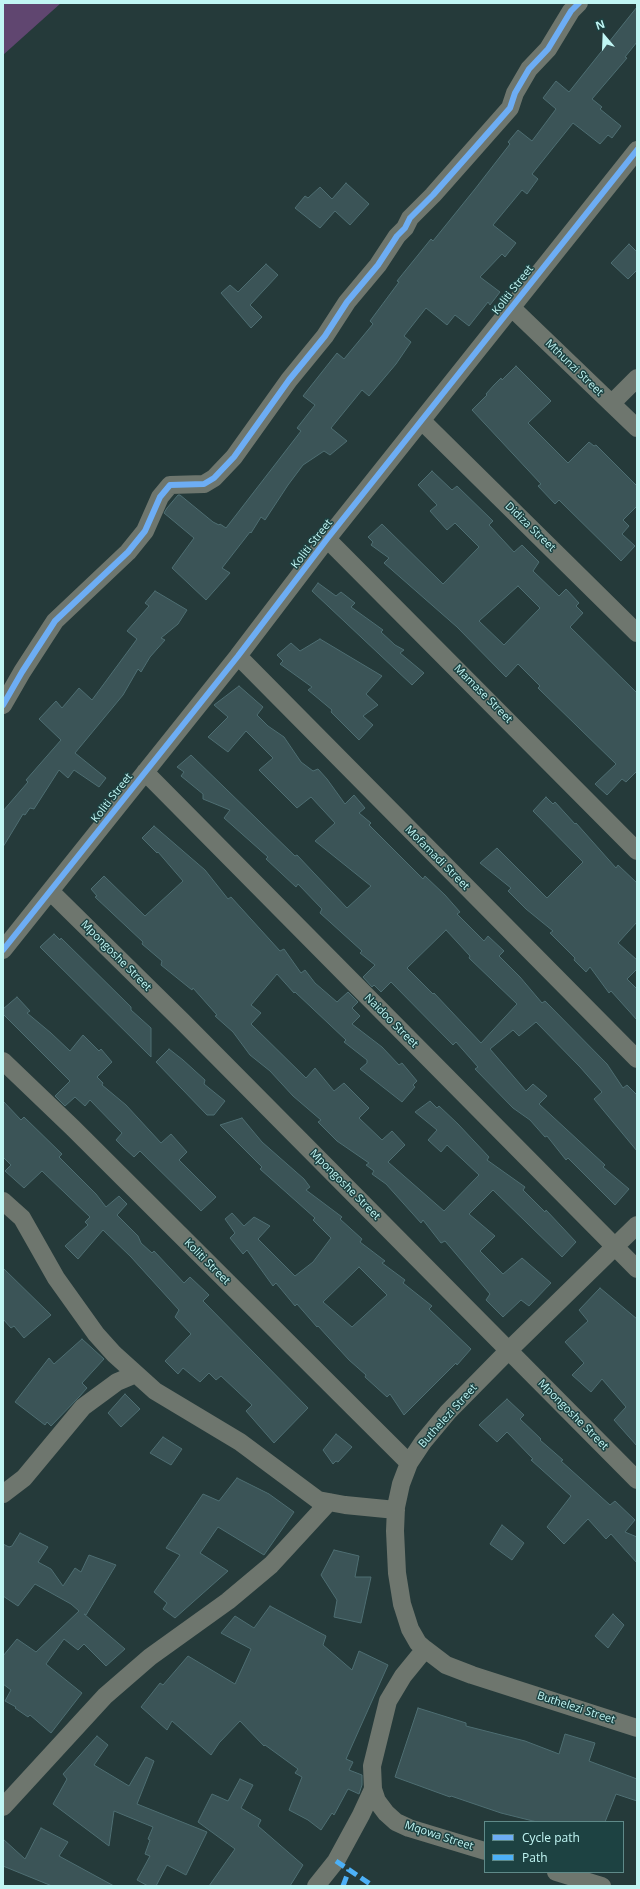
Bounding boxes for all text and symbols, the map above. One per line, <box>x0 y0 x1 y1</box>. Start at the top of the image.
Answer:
north arrow <box>584 16 624 56</box>
text: N <box>593 16 607 33</box>
street label: Koliti Street <box>490 263 536 317</box>
street label: Mthunzi Street <box>542 337 606 399</box>
street label: Didiza Street <box>502 500 558 554</box>
street label: Koliti Street <box>289 517 335 571</box>
street label: Mamase Street <box>451 662 515 726</box>
street label: Koliti Street <box>89 771 135 825</box>
street label: Mofamadi Street <box>402 823 472 893</box>
street label: Mpongoshe Street <box>78 918 154 994</box>
street label: Naidoo Street <box>361 991 421 1051</box>
street label: Mpongoshe Street <box>307 1147 383 1223</box>
street label: Koliti Street <box>181 1236 233 1288</box>
street label: Mpongoshe Street <box>535 1377 611 1453</box>
street label: Buthelezi Street <box>416 1381 480 1451</box>
street label: Buthelezi Street <box>535 1689 617 1727</box>
street label: Mqowa Street <box>403 1819 475 1853</box>
legend <box>484 1821 624 1873</box>
text: Cycle path <box>522 1829 580 1846</box>
text: Path <box>522 1849 548 1866</box>

